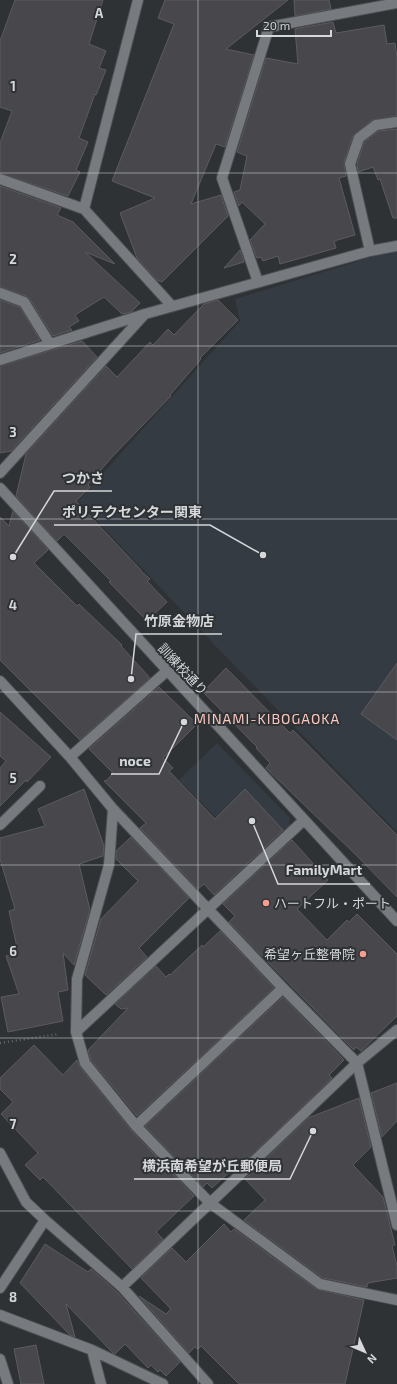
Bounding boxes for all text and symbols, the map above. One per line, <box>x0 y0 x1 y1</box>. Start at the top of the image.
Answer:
text: A <box>95 5 104 21</box>
scale bar <box>257 12 331 38</box>
text: 20 m <box>263 18 290 32</box>
text: 1 <box>10 78 16 94</box>
text: 2 <box>9 251 17 267</box>
text: 3 <box>9 424 17 440</box>
callout: つかさ <box>54 465 112 491</box>
text: つかさ <box>62 469 104 486</box>
callout: ポリテクセンター関東 <box>54 499 210 525</box>
text: ポリテクセンター関東 <box>62 503 202 520</box>
text: 4 <box>9 597 17 613</box>
callout: 竹原金物店 <box>136 608 222 634</box>
text: 竹原金物店 <box>144 612 214 629</box>
street label: 訓練校通り <box>155 640 211 698</box>
district label: MINAMI-KIBOGAOKA <box>194 710 340 727</box>
callout: noce <box>111 748 159 774</box>
text: noce <box>119 752 151 769</box>
text: 5 <box>9 770 17 786</box>
callout: FamilyMart <box>278 858 370 884</box>
text: FamilyMart <box>286 861 362 878</box>
place label: ハートフル・ポート <box>274 895 391 911</box>
marker: ハートフル・ポート <box>261 898 271 908</box>
text: 6 <box>9 943 17 959</box>
place label: 希望ヶ丘整骨院 <box>264 946 355 962</box>
marker: 希望ヶ丘整骨院 <box>358 949 368 959</box>
text: 7 <box>10 1116 17 1132</box>
callout: 横浜南希望が丘郵便局 <box>134 1153 290 1179</box>
text: 横浜南希望が丘郵便局 <box>142 1157 282 1174</box>
text: 8 <box>9 1289 17 1305</box>
north arrow <box>345 1332 385 1372</box>
text: N <box>365 1352 380 1367</box>

